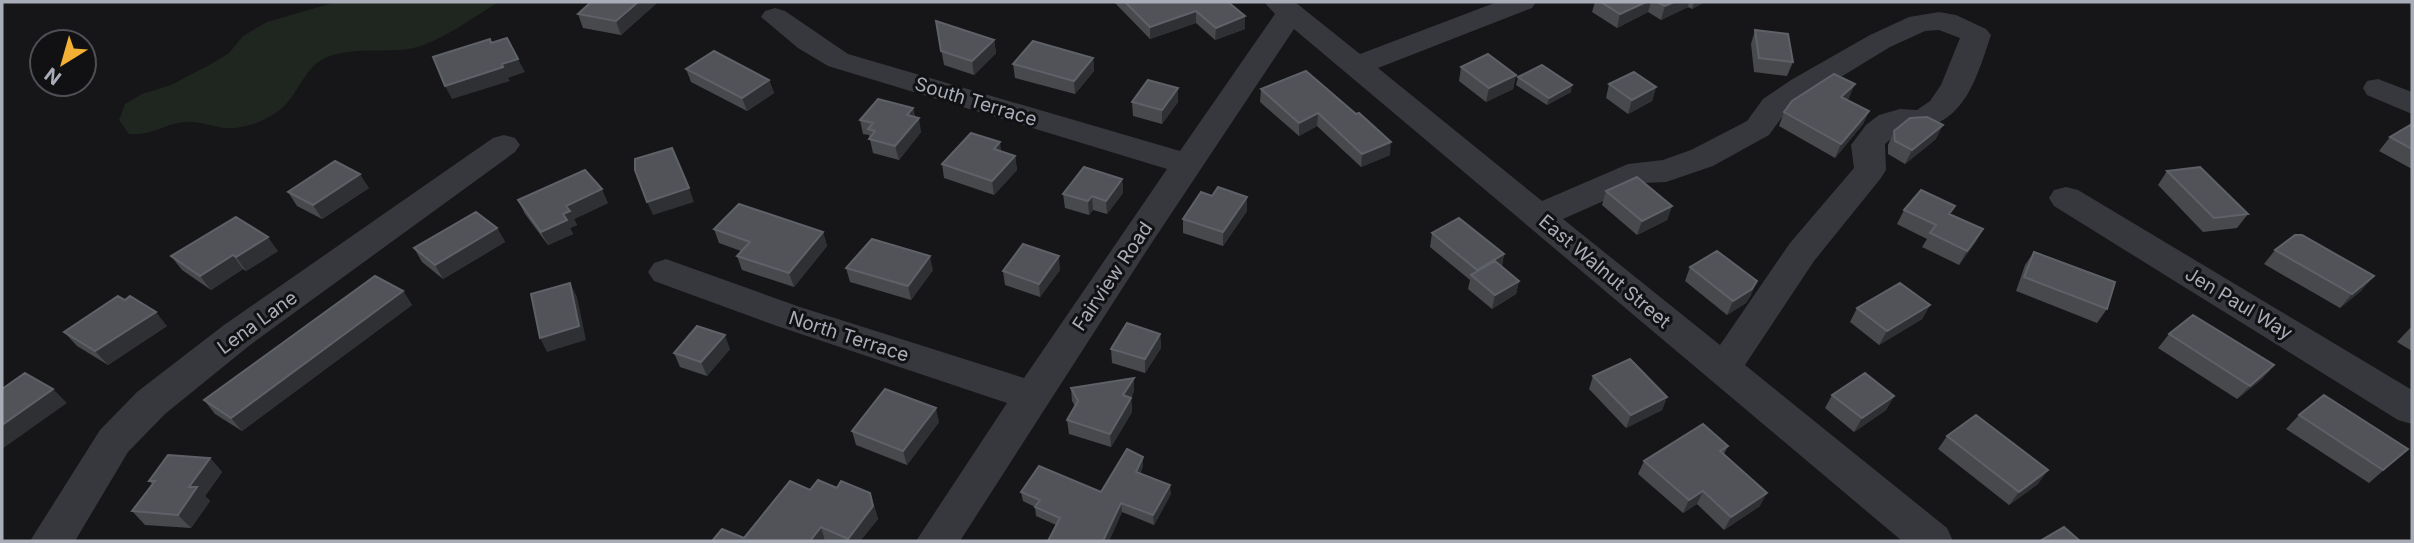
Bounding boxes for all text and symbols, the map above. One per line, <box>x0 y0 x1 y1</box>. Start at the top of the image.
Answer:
north arrow <box>28 28 98 98</box>
text: N <box>40 63 66 90</box>
street label: South Terrace <box>912 72 1040 131</box>
street label: East Walnut Street <box>1534 210 1675 333</box>
street label: Fairview Road <box>1068 218 1157 335</box>
street label: Jen Paul Way <box>2181 262 2297 345</box>
street label: Lena Lane <box>213 286 302 359</box>
street label: North Terrace <box>786 306 912 367</box>

